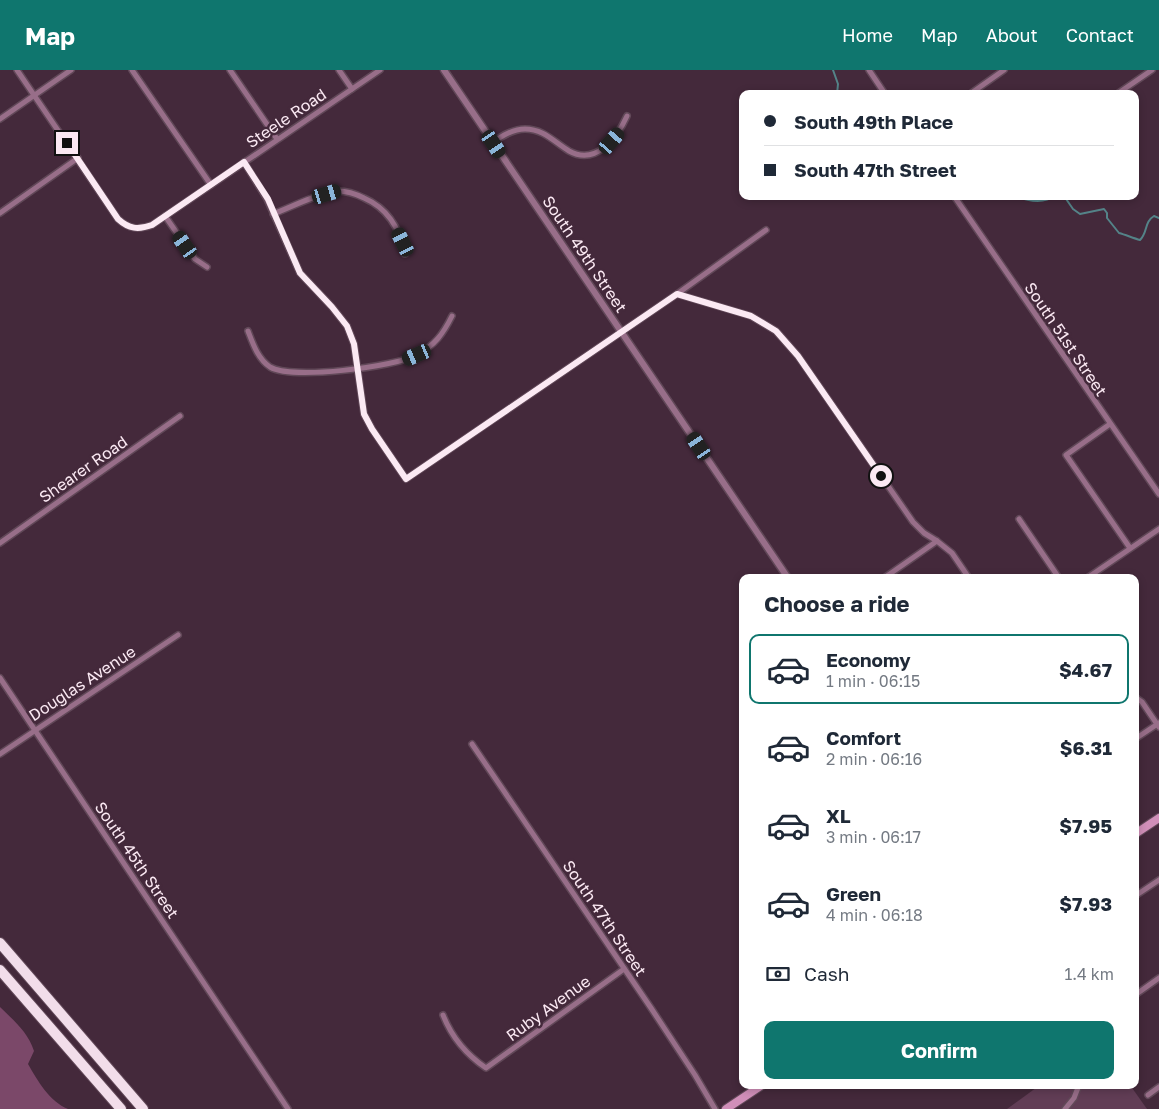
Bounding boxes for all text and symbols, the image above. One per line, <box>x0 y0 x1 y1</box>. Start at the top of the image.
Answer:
text: Map <box>25 21 75 50</box>
text: Home <box>842 24 893 46</box>
text: Map <box>921 24 958 46</box>
text: About <box>986 24 1038 46</box>
text: Contact <box>1066 24 1134 46</box>
street label: Steele Road <box>242 84 330 152</box>
text: South 49th Place <box>794 110 953 133</box>
car <box>596 125 627 157</box>
car <box>479 127 508 161</box>
route end <box>56 132 78 154</box>
text: South 47th Street <box>794 158 957 181</box>
car <box>310 183 343 205</box>
street label: South 49th Street <box>538 192 632 316</box>
car <box>389 225 416 259</box>
car <box>170 228 199 262</box>
street label: South 51st Street <box>1021 278 1111 400</box>
car <box>400 342 433 368</box>
car <box>684 429 713 463</box>
street label: Shearer Road <box>35 431 131 507</box>
route start <box>870 465 892 487</box>
text: Choose a ride <box>764 590 910 617</box>
street label: Douglas Avenue <box>25 641 139 725</box>
icon: car <box>766 647 811 692</box>
text: Economy <box>826 648 911 671</box>
text: $4.67 <box>1059 658 1112 681</box>
text: 1 min · 06:15 <box>826 671 920 691</box>
icon: car <box>766 725 811 770</box>
text: Comfort <box>826 726 901 749</box>
text: $6.31 <box>1060 736 1112 759</box>
text: 2 min · 06:16 <box>826 749 922 769</box>
street label: South 45th Street <box>91 798 183 922</box>
icon: car <box>766 803 811 848</box>
text: XL <box>826 804 851 827</box>
text: $7.95 <box>1059 814 1112 837</box>
text: 3 min · 06:17 <box>826 827 921 847</box>
street label: South 47th Street <box>559 856 651 980</box>
icon: car <box>766 881 811 926</box>
text: Green <box>826 882 881 905</box>
text: $7.93 <box>1059 892 1112 915</box>
text: 4 min · 06:18 <box>826 905 923 925</box>
icon: cash <box>764 960 792 988</box>
text: Cash <box>804 962 849 985</box>
text: 1.4 km <box>1064 964 1114 984</box>
street label: Ruby Avenue <box>502 971 594 1045</box>
button: Confirm <box>764 1021 1114 1079</box>

